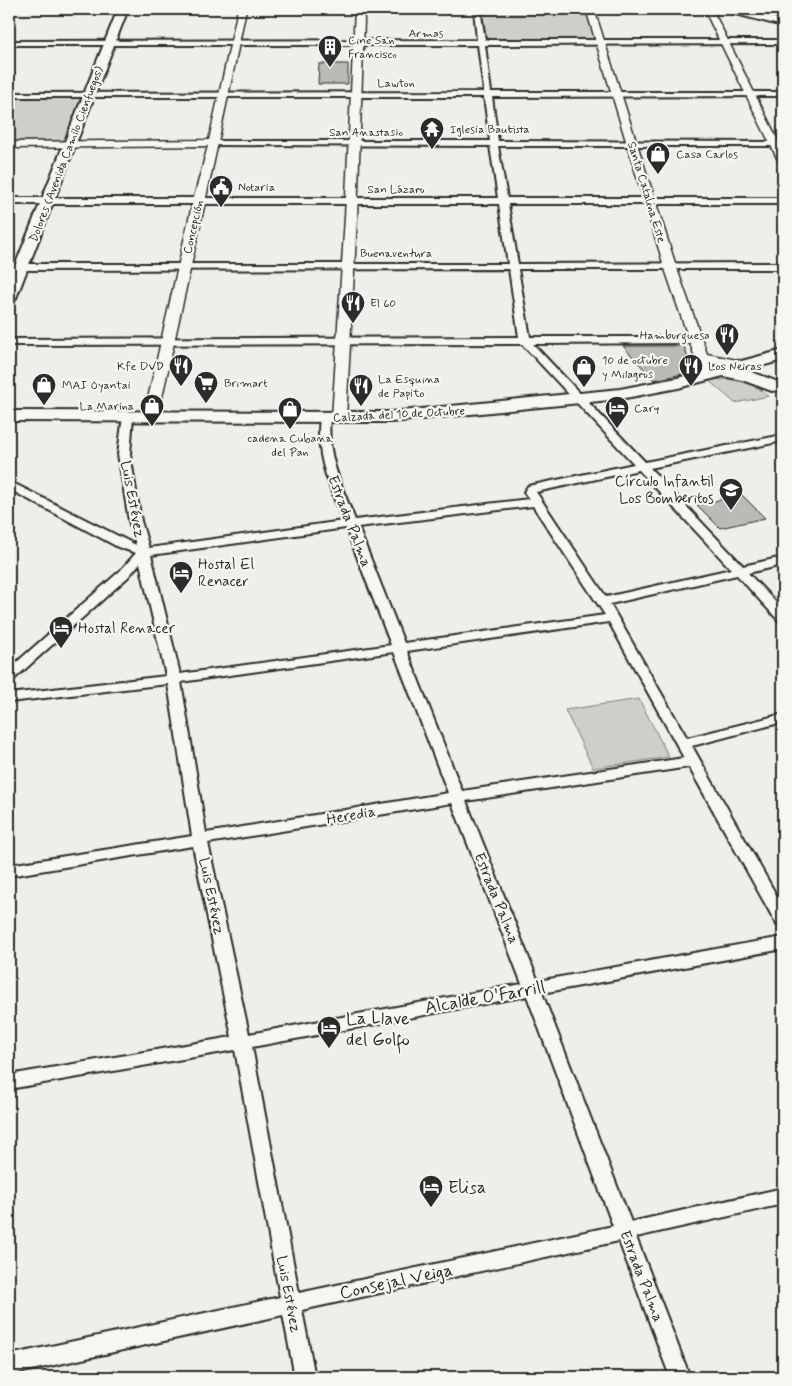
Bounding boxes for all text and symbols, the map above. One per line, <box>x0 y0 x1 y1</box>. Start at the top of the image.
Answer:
street label: Armas <box>409 26 444 42</box>
place label: Cine San Francisco <box>348 33 397 63</box>
building icon: Cine San Francisco <box>317 34 343 68</box>
street label: Dolores (Avenida Camilo Cienfuegos) <box>26 64 108 244</box>
street label: Lawton <box>377 76 415 92</box>
temple icon: Iglesia Bautista <box>419 116 445 150</box>
place label: Iglesia Bautista <box>450 122 530 138</box>
street label: San Anastasio <box>329 125 403 141</box>
street label: Santa Catalina Este <box>623 140 669 245</box>
shop icon: Casa Carlos <box>645 141 671 175</box>
place label: Casa Carlos <box>676 147 738 163</box>
public building icon: Notaria <box>208 174 234 208</box>
place label: Notaria <box>238 180 275 196</box>
street label: San Lázaro <box>367 182 425 198</box>
street label: Concepción <box>180 199 208 256</box>
street label: Buenaventura <box>360 246 432 262</box>
restaurant icon: El 60 <box>340 290 366 324</box>
place label: El 60 <box>370 296 396 312</box>
restaurant icon: Hamburguesa <box>714 322 740 356</box>
place label: Hamburguesa <box>640 328 710 345</box>
restaurant icon: Kfe DVD <box>168 353 194 387</box>
place label: 10 de octubre y Milagros <box>602 353 668 383</box>
restaurant icon: Los Neiras <box>678 353 704 387</box>
shop icon: 10 de octubre y Milagros <box>571 354 597 388</box>
place label: Kfe DVD <box>117 359 164 375</box>
place label: Los Neiras <box>708 359 762 375</box>
supermarket icon: Brimart <box>193 370 219 404</box>
shop icon: MAI Oyantai <box>31 372 57 406</box>
place label: La Esquina de Papito <box>378 372 440 402</box>
restaurant icon: La Esquina de Papito <box>348 373 374 407</box>
place label: Brimart <box>224 376 268 392</box>
place label: MAI Oyantai <box>62 378 131 394</box>
shop icon: La Marina <box>139 393 165 427</box>
hotel icon: Cary <box>604 395 630 429</box>
shop icon: cadena Cubana del Pan <box>277 396 303 430</box>
place label: La Marina <box>80 399 134 415</box>
place label: Cary <box>634 401 659 417</box>
street label: Calzada del 10 de Octubre <box>333 404 465 426</box>
place label: cadena Cubana del Pan <box>247 431 333 461</box>
street label: Luis Estévez <box>115 459 149 539</box>
place label: Círculo Infantil Los Bomberitos <box>615 472 714 509</box>
street label: Estrada Palma <box>322 473 376 570</box>
school or university icon: Círculo Infantil Los Bomberitos <box>718 477 744 511</box>
place label: Hostal El Renacer <box>198 555 254 592</box>
hotel icon: Hostal El Renacer <box>168 560 194 594</box>
hotel icon: Hostal Renacer <box>48 615 74 649</box>
place label: Hostal Renacer <box>78 619 176 639</box>
street label: Heredia <box>325 802 378 830</box>
street label: Estrada Palma <box>469 850 524 947</box>
street label: Luis Estévez <box>193 856 229 936</box>
street label: Alcalde O'Farrill <box>423 976 547 1020</box>
place label: La Llave del Golfo <box>346 1007 410 1054</box>
hotel icon: La Llave del Golfo <box>316 1015 342 1049</box>
hotel icon: Elisa <box>418 1174 444 1208</box>
place label: Elisa <box>448 1176 486 1200</box>
street label: Estrada Palma <box>614 1228 668 1325</box>
street label: Luis Estévez <box>271 1254 305 1334</box>
street label: Consejal Veiga <box>337 1258 455 1306</box>

